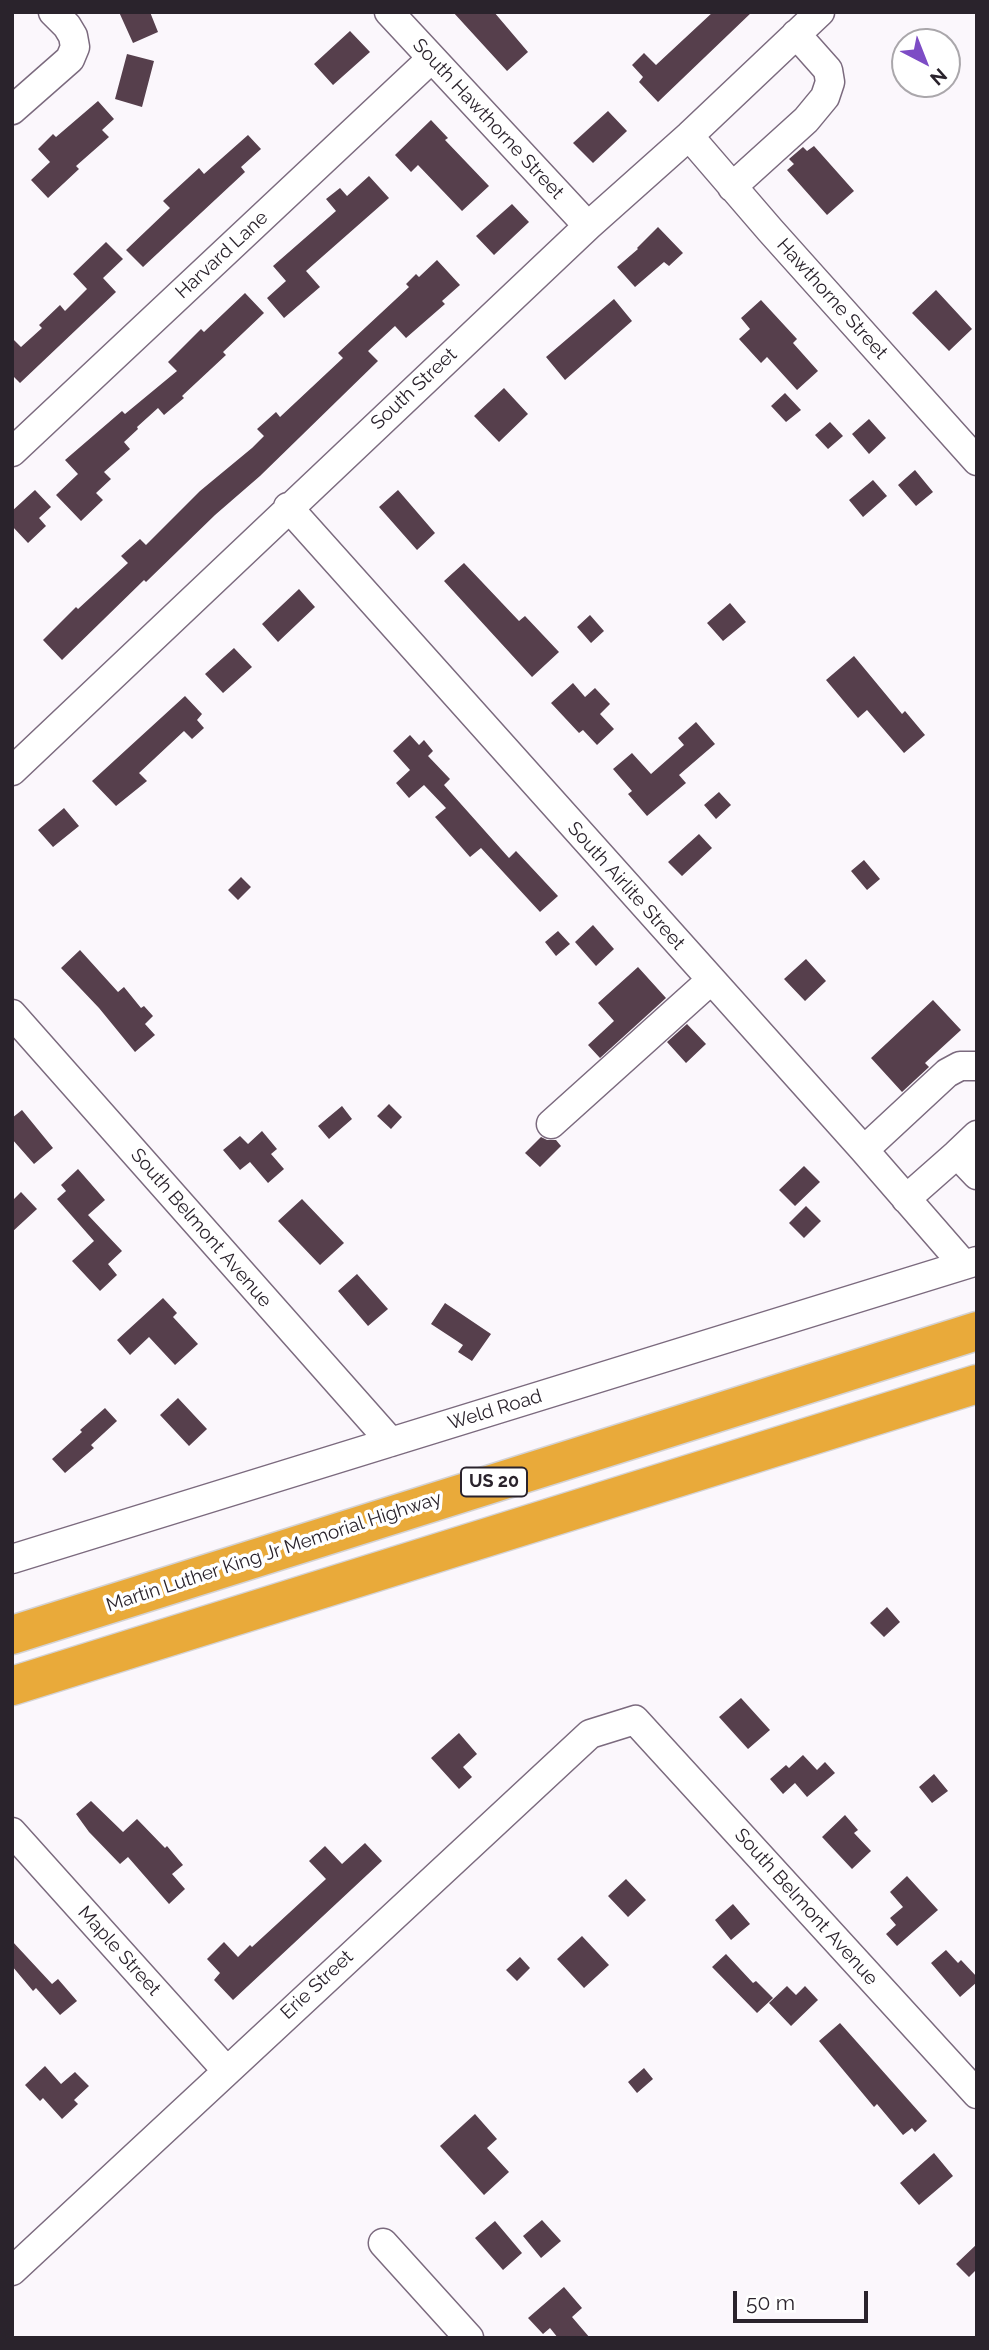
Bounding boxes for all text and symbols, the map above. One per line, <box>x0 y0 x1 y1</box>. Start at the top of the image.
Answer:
north arrow <box>891 28 961 98</box>
street label: South Hawthorne Street <box>408 34 568 204</box>
text: N <box>926 64 951 90</box>
street label: Harvard Lane <box>171 206 273 304</box>
street label: Hawthorne Street <box>772 234 892 364</box>
street label: South Street <box>366 343 462 435</box>
street label: South Airlite Street <box>563 817 689 955</box>
street label: South Belmont Avenue <box>126 1144 276 1312</box>
street label: Weld Road <box>445 1385 545 1435</box>
road number: US 20 <box>461 1468 527 1497</box>
street label: Martin Luther King Jr Memorial Highway <box>104 1487 444 1617</box>
street label: South Belmont Avenue <box>730 1824 882 1990</box>
street label: Maple Street <box>73 1902 165 2000</box>
street label: Erie Street <box>276 1946 358 2024</box>
scale bar <box>737 2276 872 2320</box>
text: 50 m <box>746 2290 795 2315</box>

